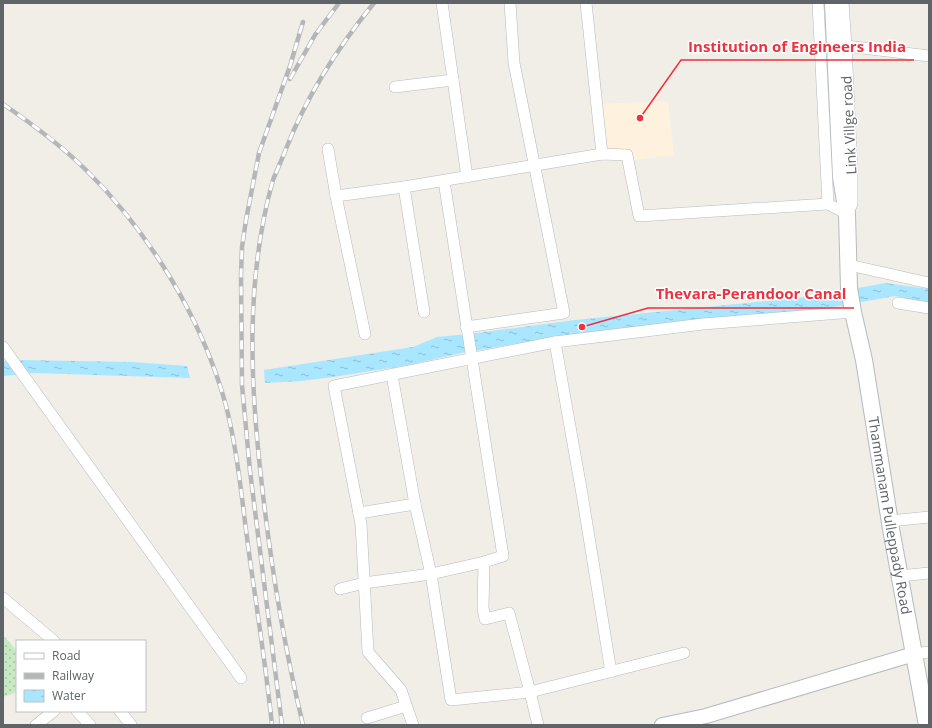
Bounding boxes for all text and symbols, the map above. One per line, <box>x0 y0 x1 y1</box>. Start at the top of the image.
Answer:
callout: Institution of Engineers India <box>681 33 914 60</box>
text: Institution of Engineers India <box>688 36 906 56</box>
street label: Link Villge road <box>836 75 861 175</box>
callout: Thevara-Perandoor Canal <box>648 281 854 308</box>
text: Thevara-Perandoor Canal <box>656 283 846 303</box>
street label: Thammanam Pulleppady Road <box>864 415 917 616</box>
legend <box>16 640 146 712</box>
text: Road <box>52 647 81 664</box>
text: Railway <box>52 667 95 684</box>
text: Water <box>52 687 86 704</box>

